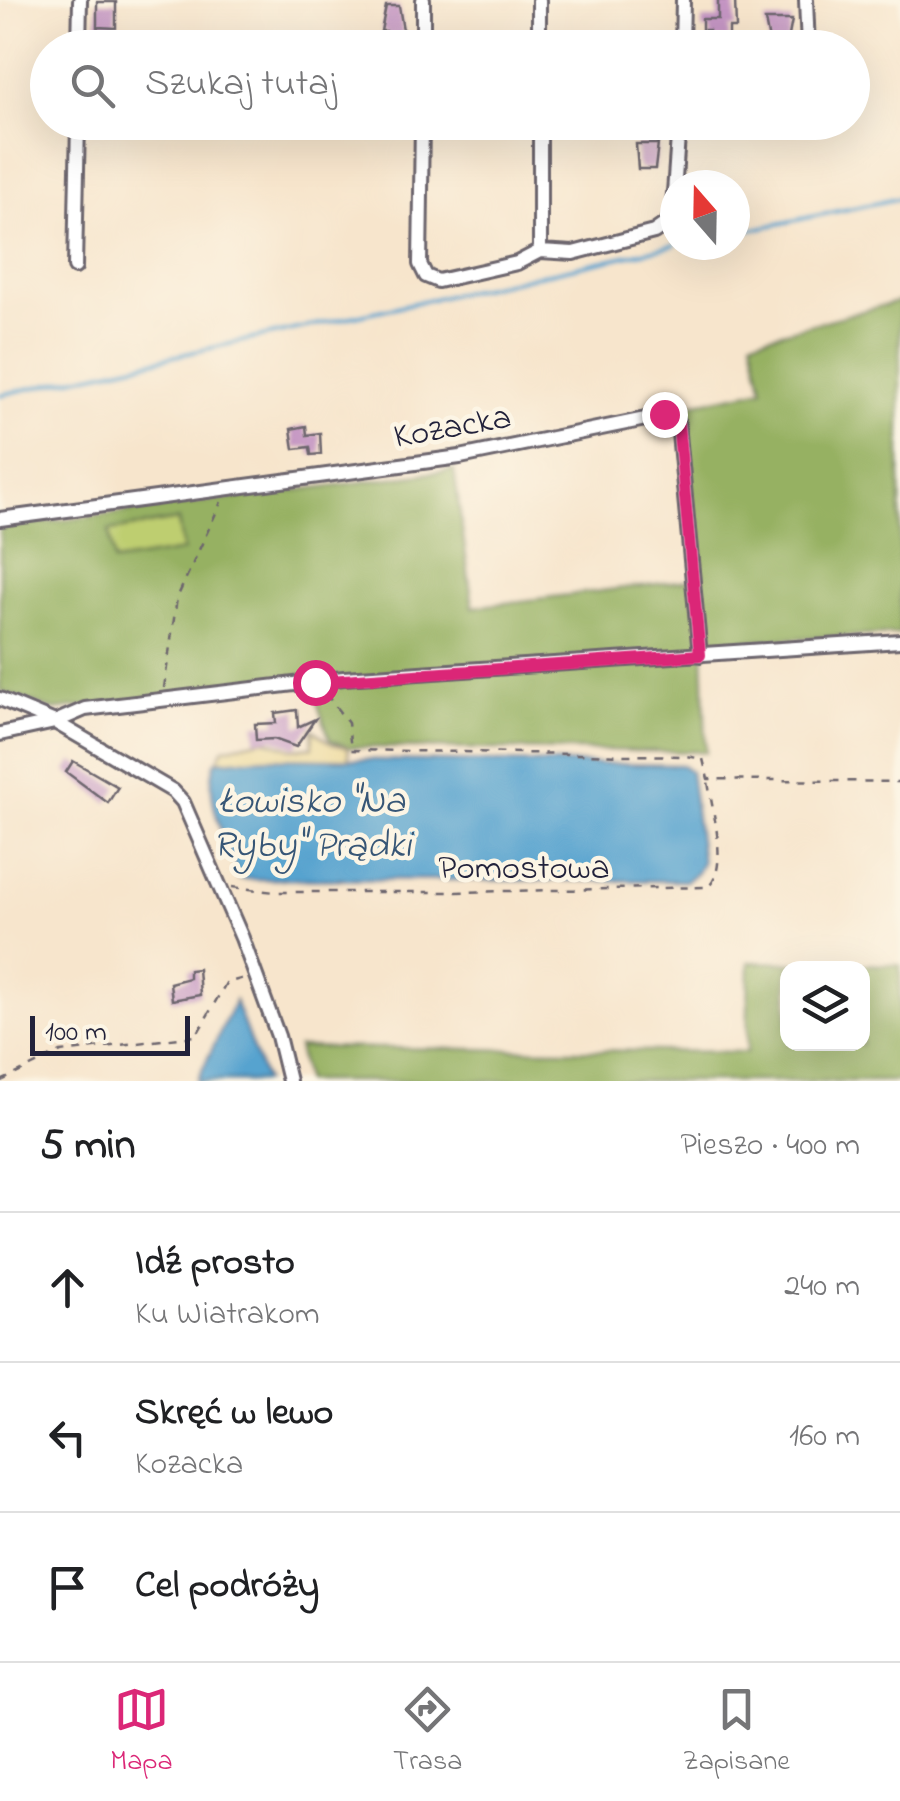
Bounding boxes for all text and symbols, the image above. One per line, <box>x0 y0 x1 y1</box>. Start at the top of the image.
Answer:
search box <box>30 30 870 140</box>
text: Szukaj tutaj <box>145 57 336 113</box>
icon: search <box>65 58 120 113</box>
north arrow <box>660 170 750 260</box>
route end <box>642 392 688 438</box>
street label: Kozacka <box>390 393 515 464</box>
route start <box>293 660 339 706</box>
water label: Łowisko "Na Ryby" Prądki <box>213 775 414 875</box>
street label: Pomostowa <box>438 844 610 895</box>
map controls <box>780 961 870 1051</box>
button: layers <box>780 961 870 1051</box>
scale bar <box>30 1011 190 1056</box>
text: 100 m <box>45 1013 107 1054</box>
text: 5 min <box>40 1116 135 1177</box>
text: Pieszo · 400 m <box>680 1123 860 1170</box>
text: Idź prosto <box>135 1236 295 1292</box>
icon: ahead <box>40 1260 95 1315</box>
text: 240 m <box>784 1264 860 1311</box>
text: Ku Wiatrakom <box>135 1292 320 1339</box>
text: Skręć w lewo <box>135 1386 333 1442</box>
icon: left <box>40 1410 95 1465</box>
text: 160 m <box>789 1414 860 1461</box>
text: Kozacka <box>135 1442 243 1489</box>
text: Cel podróży <box>135 1559 319 1615</box>
icon: arrive <box>40 1560 95 1615</box>
tab: Mapa <box>110 1682 173 1783</box>
tab: Trasa <box>393 1682 462 1783</box>
tab: Zapisane <box>683 1682 790 1783</box>

